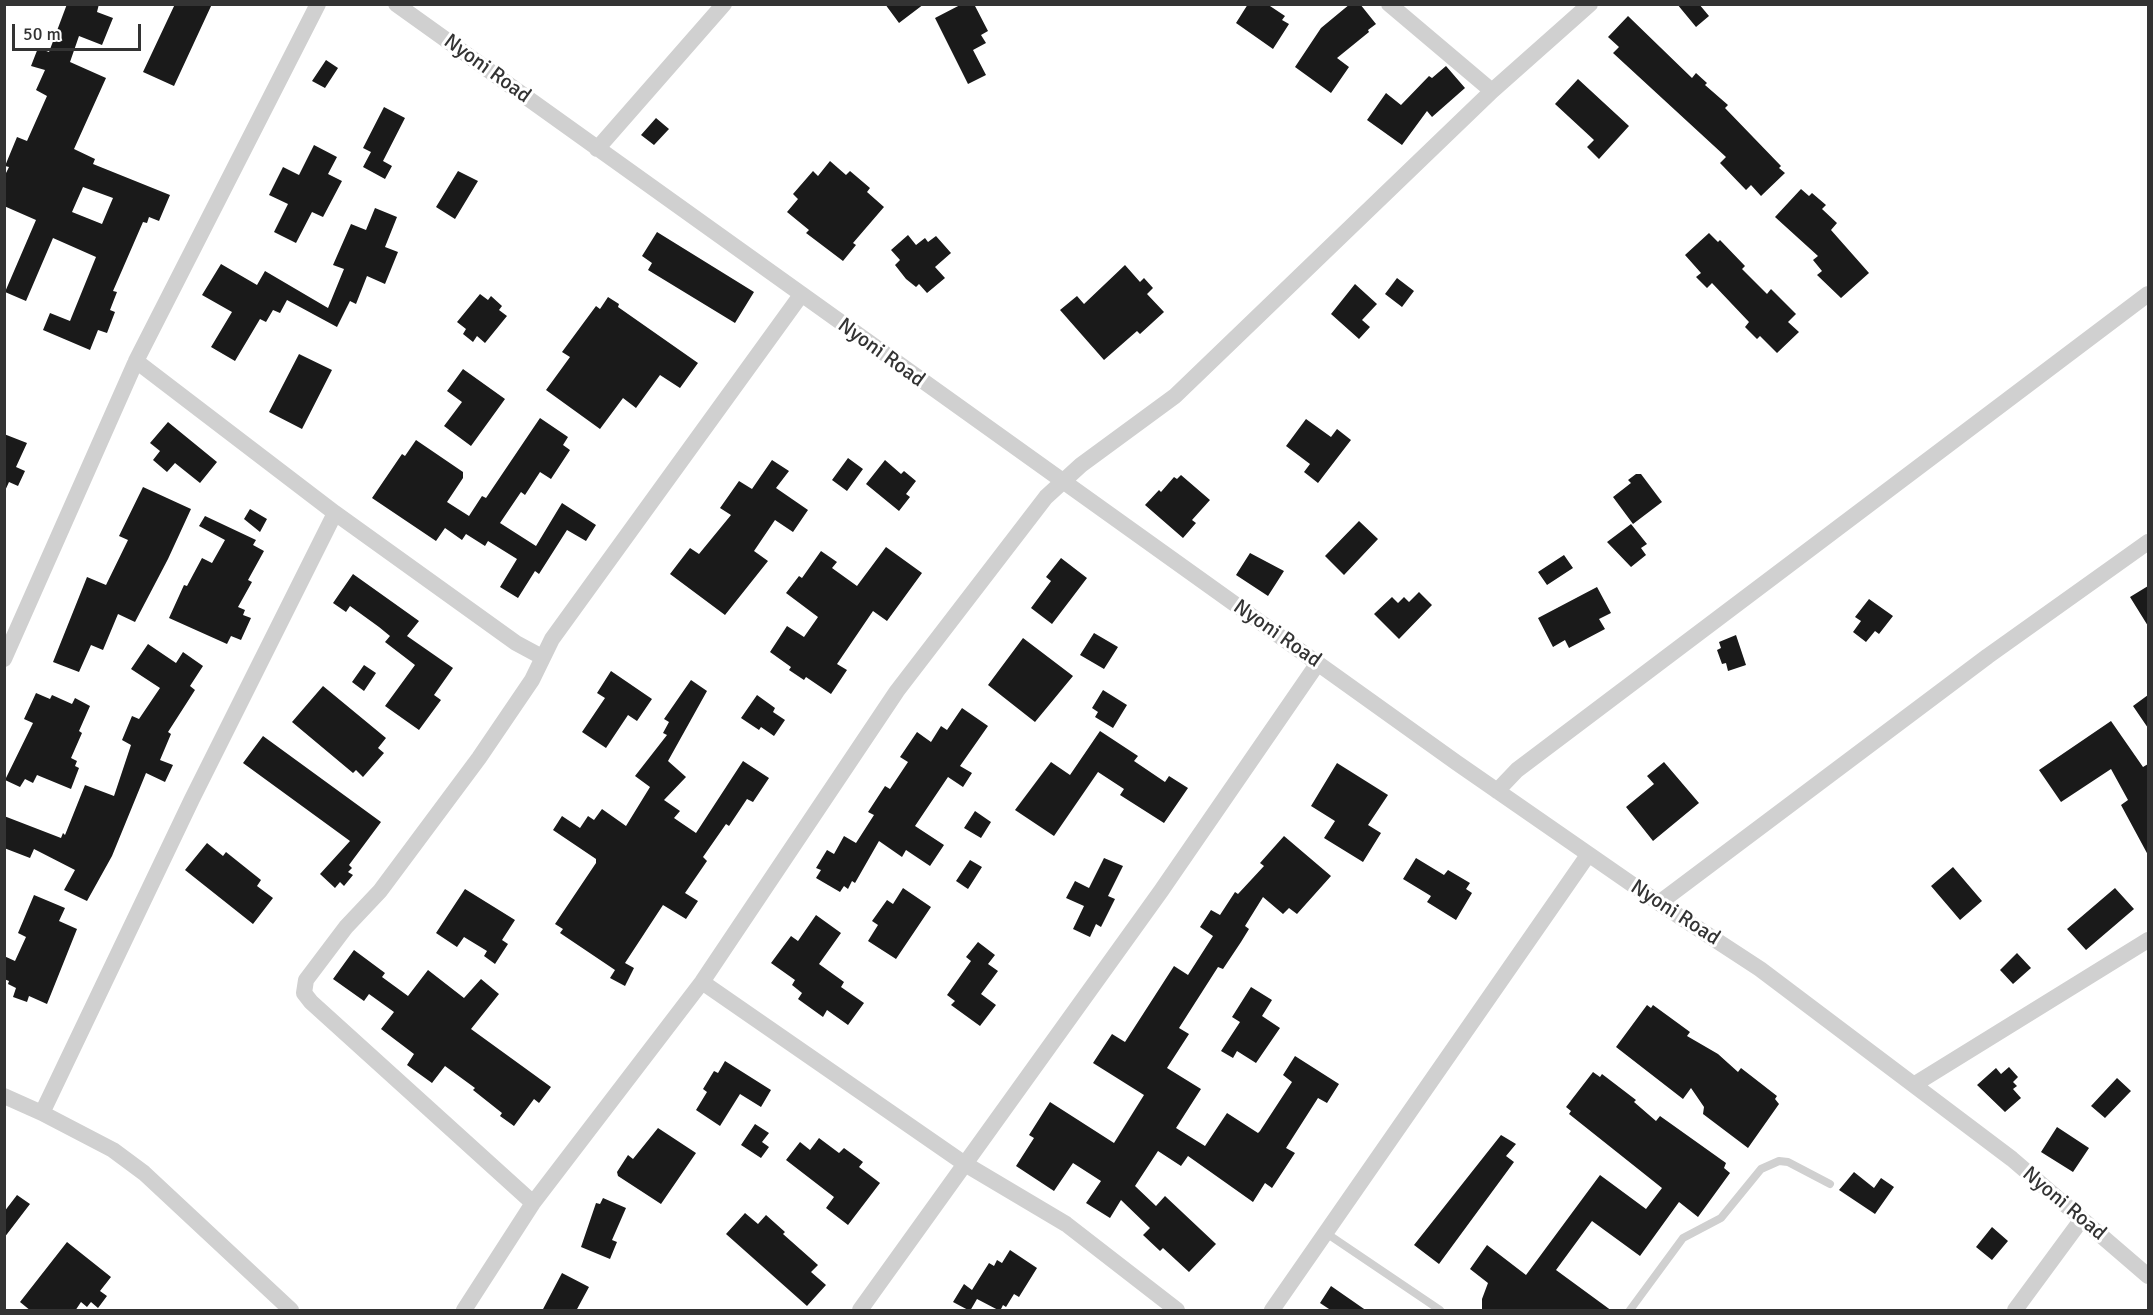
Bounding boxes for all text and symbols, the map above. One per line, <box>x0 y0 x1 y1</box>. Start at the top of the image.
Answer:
scale bar <box>15 12 144 50</box>
text: 50 m <box>23 23 61 45</box>
street label: Nyoni Road <box>439 29 535 109</box>
street label: Nyoni Road <box>833 313 929 393</box>
street label: Nyoni Road <box>1228 595 1326 673</box>
street label: Nyoni Road <box>1626 875 1724 951</box>
street label: Nyoni Road <box>2017 1162 2111 1246</box>

